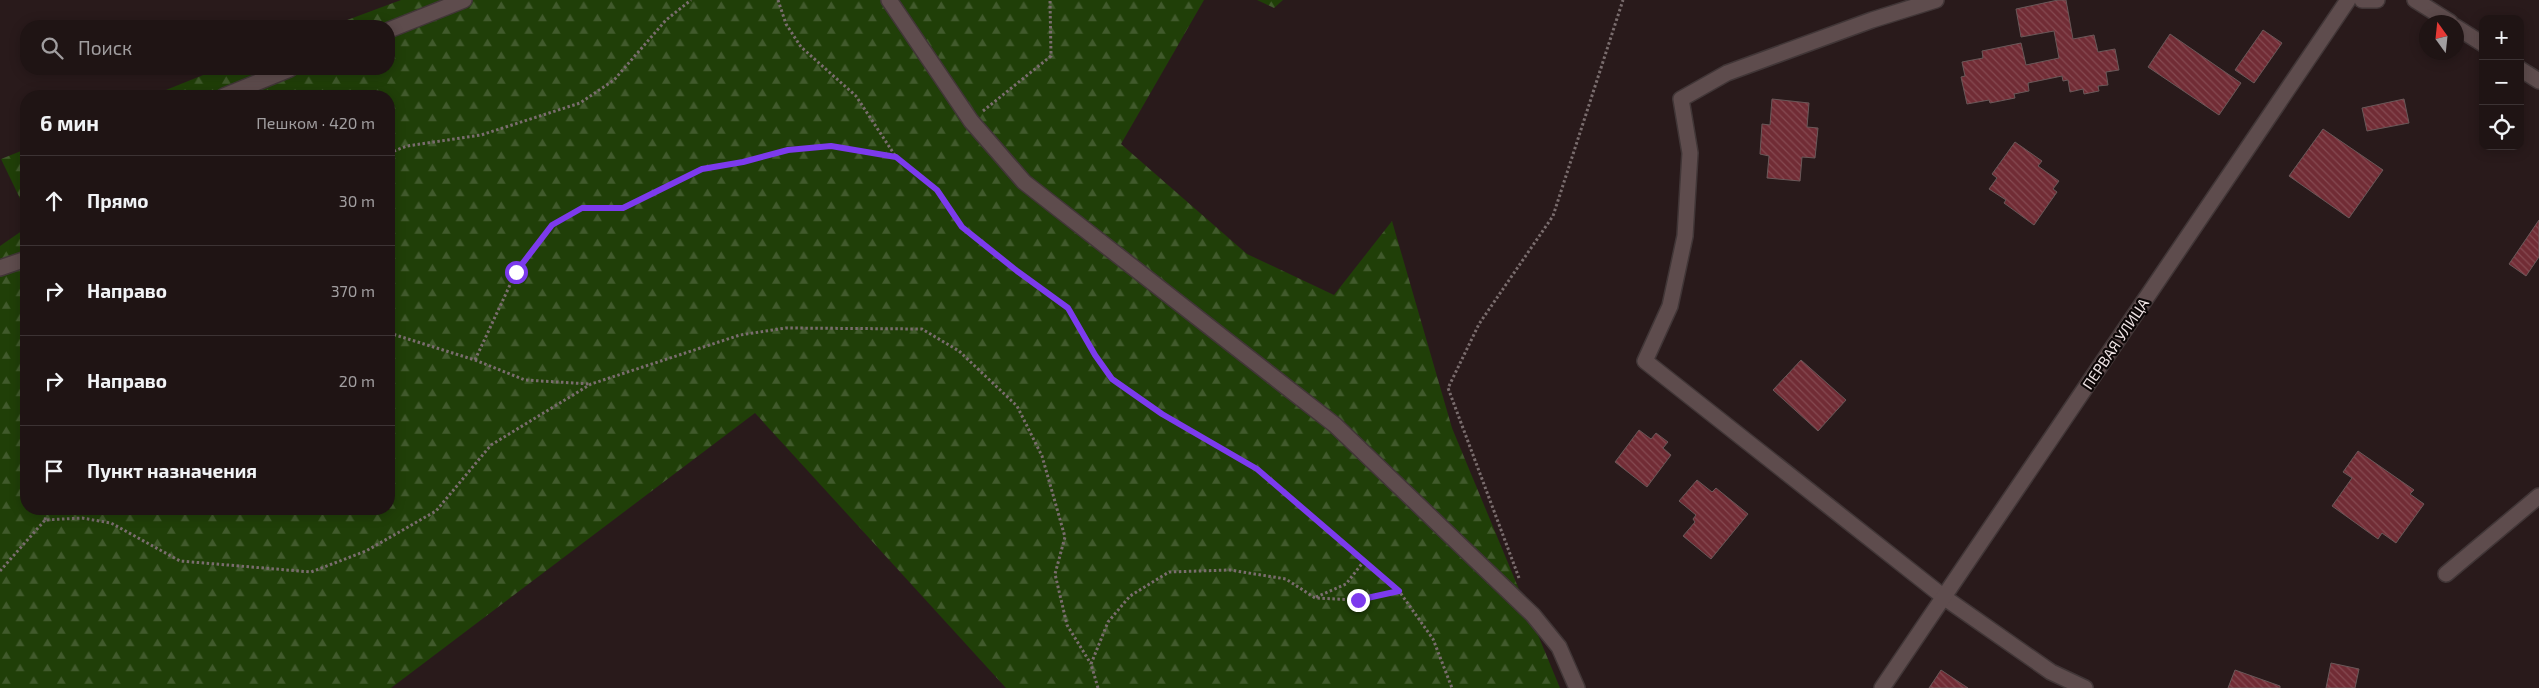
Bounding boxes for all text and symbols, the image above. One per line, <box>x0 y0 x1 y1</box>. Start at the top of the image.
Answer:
north arrow <box>2419 15 2464 60</box>
map controls <box>2479 15 2524 150</box>
button: + <box>2479 15 2524 60</box>
search box <box>20 20 395 75</box>
icon: search <box>38 34 66 62</box>
text: Поиск <box>78 36 132 59</box>
button: − <box>2479 60 2524 105</box>
button: locate <box>2479 105 2524 150</box>
text: 6 мин <box>40 110 99 135</box>
text: Пешком · 420 m <box>256 113 375 132</box>
icon: ahead <box>40 187 68 215</box>
text: Прямо <box>87 189 149 212</box>
text: 30 m <box>339 191 375 210</box>
route start <box>505 261 528 284</box>
icon: right <box>40 277 68 305</box>
text: Направо <box>87 279 167 302</box>
text: 370 m <box>331 281 375 300</box>
street label: ПЕРВАЯ УЛИЦА <box>2078 294 2153 392</box>
icon: right <box>40 367 68 395</box>
text: Направо <box>87 369 167 392</box>
text: 20 m <box>339 371 375 390</box>
icon: arrive <box>40 457 68 485</box>
text: Пункт назначения <box>87 459 257 482</box>
route end <box>1347 589 1370 612</box>

